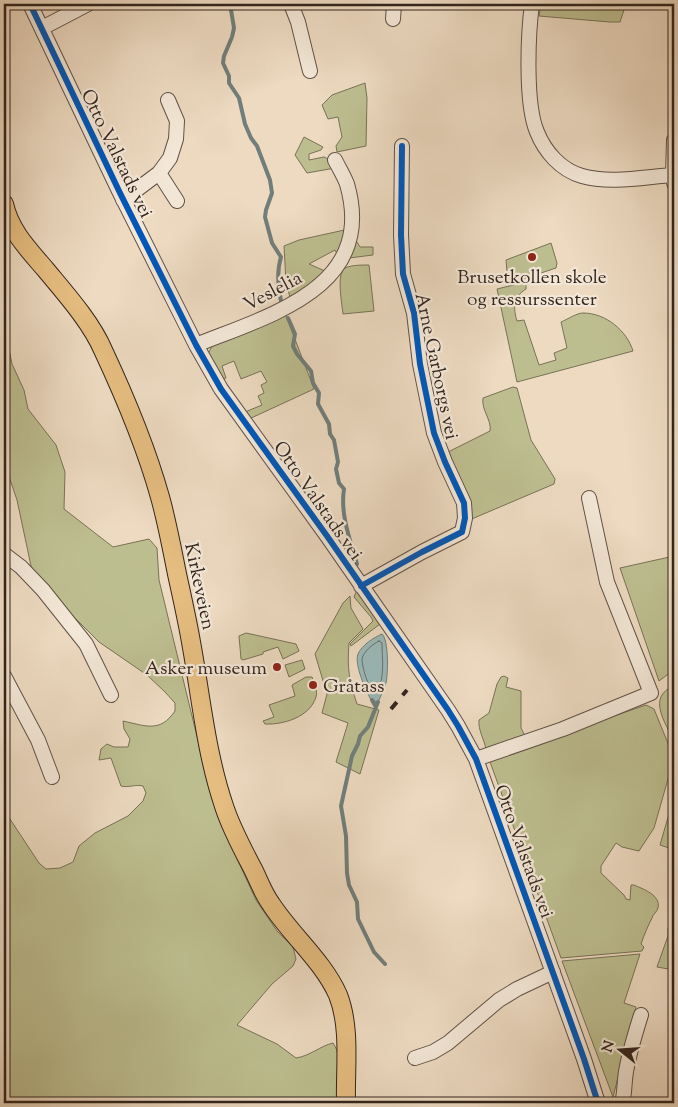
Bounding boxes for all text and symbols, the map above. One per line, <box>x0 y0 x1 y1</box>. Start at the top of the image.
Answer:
street label: Otto Valstads vei <box>73 85 159 223</box>
marker: Brusetkollen skole og ressurssenter <box>526 251 538 263</box>
street label: Veslelia <box>239 265 308 319</box>
place label: Brusetkollen skole og ressurssenter <box>457 265 607 314</box>
street label: Arne Garborgs vei <box>407 291 464 442</box>
street label: Otto Valstads vei <box>266 436 368 567</box>
street label: Kirkeveien <box>176 541 221 633</box>
place label: Asker museum <box>145 656 267 683</box>
marker: Asker museum <box>271 661 283 673</box>
place label: Gråtass <box>323 674 384 701</box>
marker: Gråtass <box>307 679 319 691</box>
street label: Otto Valstads vei <box>486 781 559 922</box>
north arrow <box>596 1024 646 1074</box>
text: N <box>598 1039 621 1055</box>

